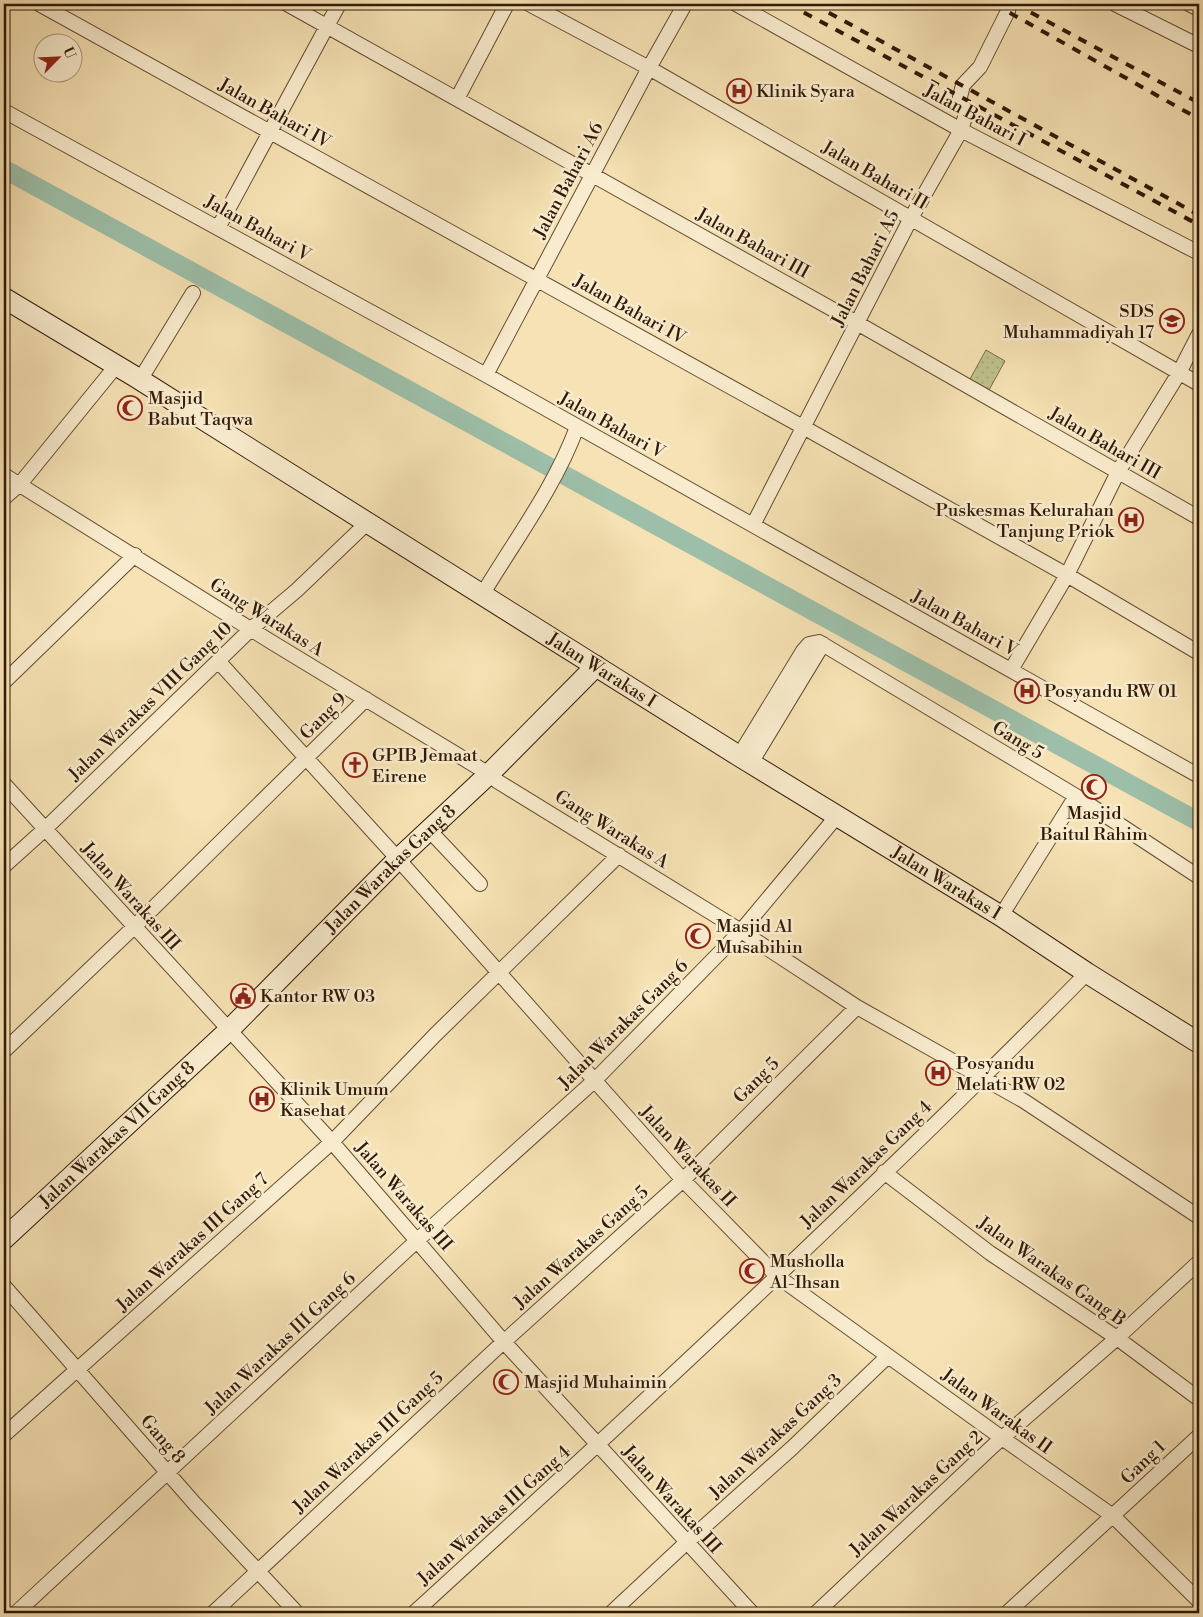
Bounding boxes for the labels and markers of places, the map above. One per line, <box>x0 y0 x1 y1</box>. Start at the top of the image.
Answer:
hospital icon: Klinik Syara <box>726 78 752 104</box>
place label: Klinik Syara <box>756 80 856 103</box>
place label: SDS Muhammadiyah 17 <box>1003 300 1154 344</box>
school or university icon: SDS Muhammadiyah 17 <box>1159 308 1185 334</box>
place label: Masjid Babut Taqwa <box>147 387 254 431</box>
mosque icon: Masjid Babut Taqwa <box>117 395 143 421</box>
place label: Puskesmas Kelurahan Tanjung Priok <box>936 499 1116 543</box>
hospital icon: Puskesmas Kelurahan Tanjung Priok <box>1118 507 1144 533</box>
hospital icon: Posyandu RW 01 <box>1014 678 1040 704</box>
place label: Posyandu RW 01 <box>1044 680 1177 703</box>
place label: GPIB Jemaat Eirene <box>372 744 479 788</box>
church icon: GPIB Jemaat Eirene <box>342 752 368 778</box>
mosque icon: Masjid Baitul Rahim <box>1081 774 1107 800</box>
place label: Masjid Baitul Rahim <box>1039 802 1148 846</box>
place label: Masjid Al Musabihin <box>716 915 803 959</box>
mosque icon: Masjid Al Musabihin <box>685 923 711 949</box>
public building icon: Kantor RW 03 <box>230 983 256 1009</box>
place label: Kantor RW 03 <box>260 985 375 1008</box>
place label: Posyandu Melati RW 02 <box>956 1052 1065 1096</box>
hospital icon: Posyandu Melati RW 02 <box>925 1060 951 1086</box>
place label: Klinik Umum Kasehat <box>280 1078 389 1122</box>
hospital icon: Klinik Umum Kasehat <box>249 1086 275 1112</box>
place label: Musholla Al-Ihsan <box>769 1250 846 1294</box>
mosque icon: Musholla Al-Ihsan <box>739 1258 765 1284</box>
mosque icon: Masjid Muhaimin <box>493 1369 519 1395</box>
place label: Masjid Muhaimin <box>524 1371 667 1394</box>

